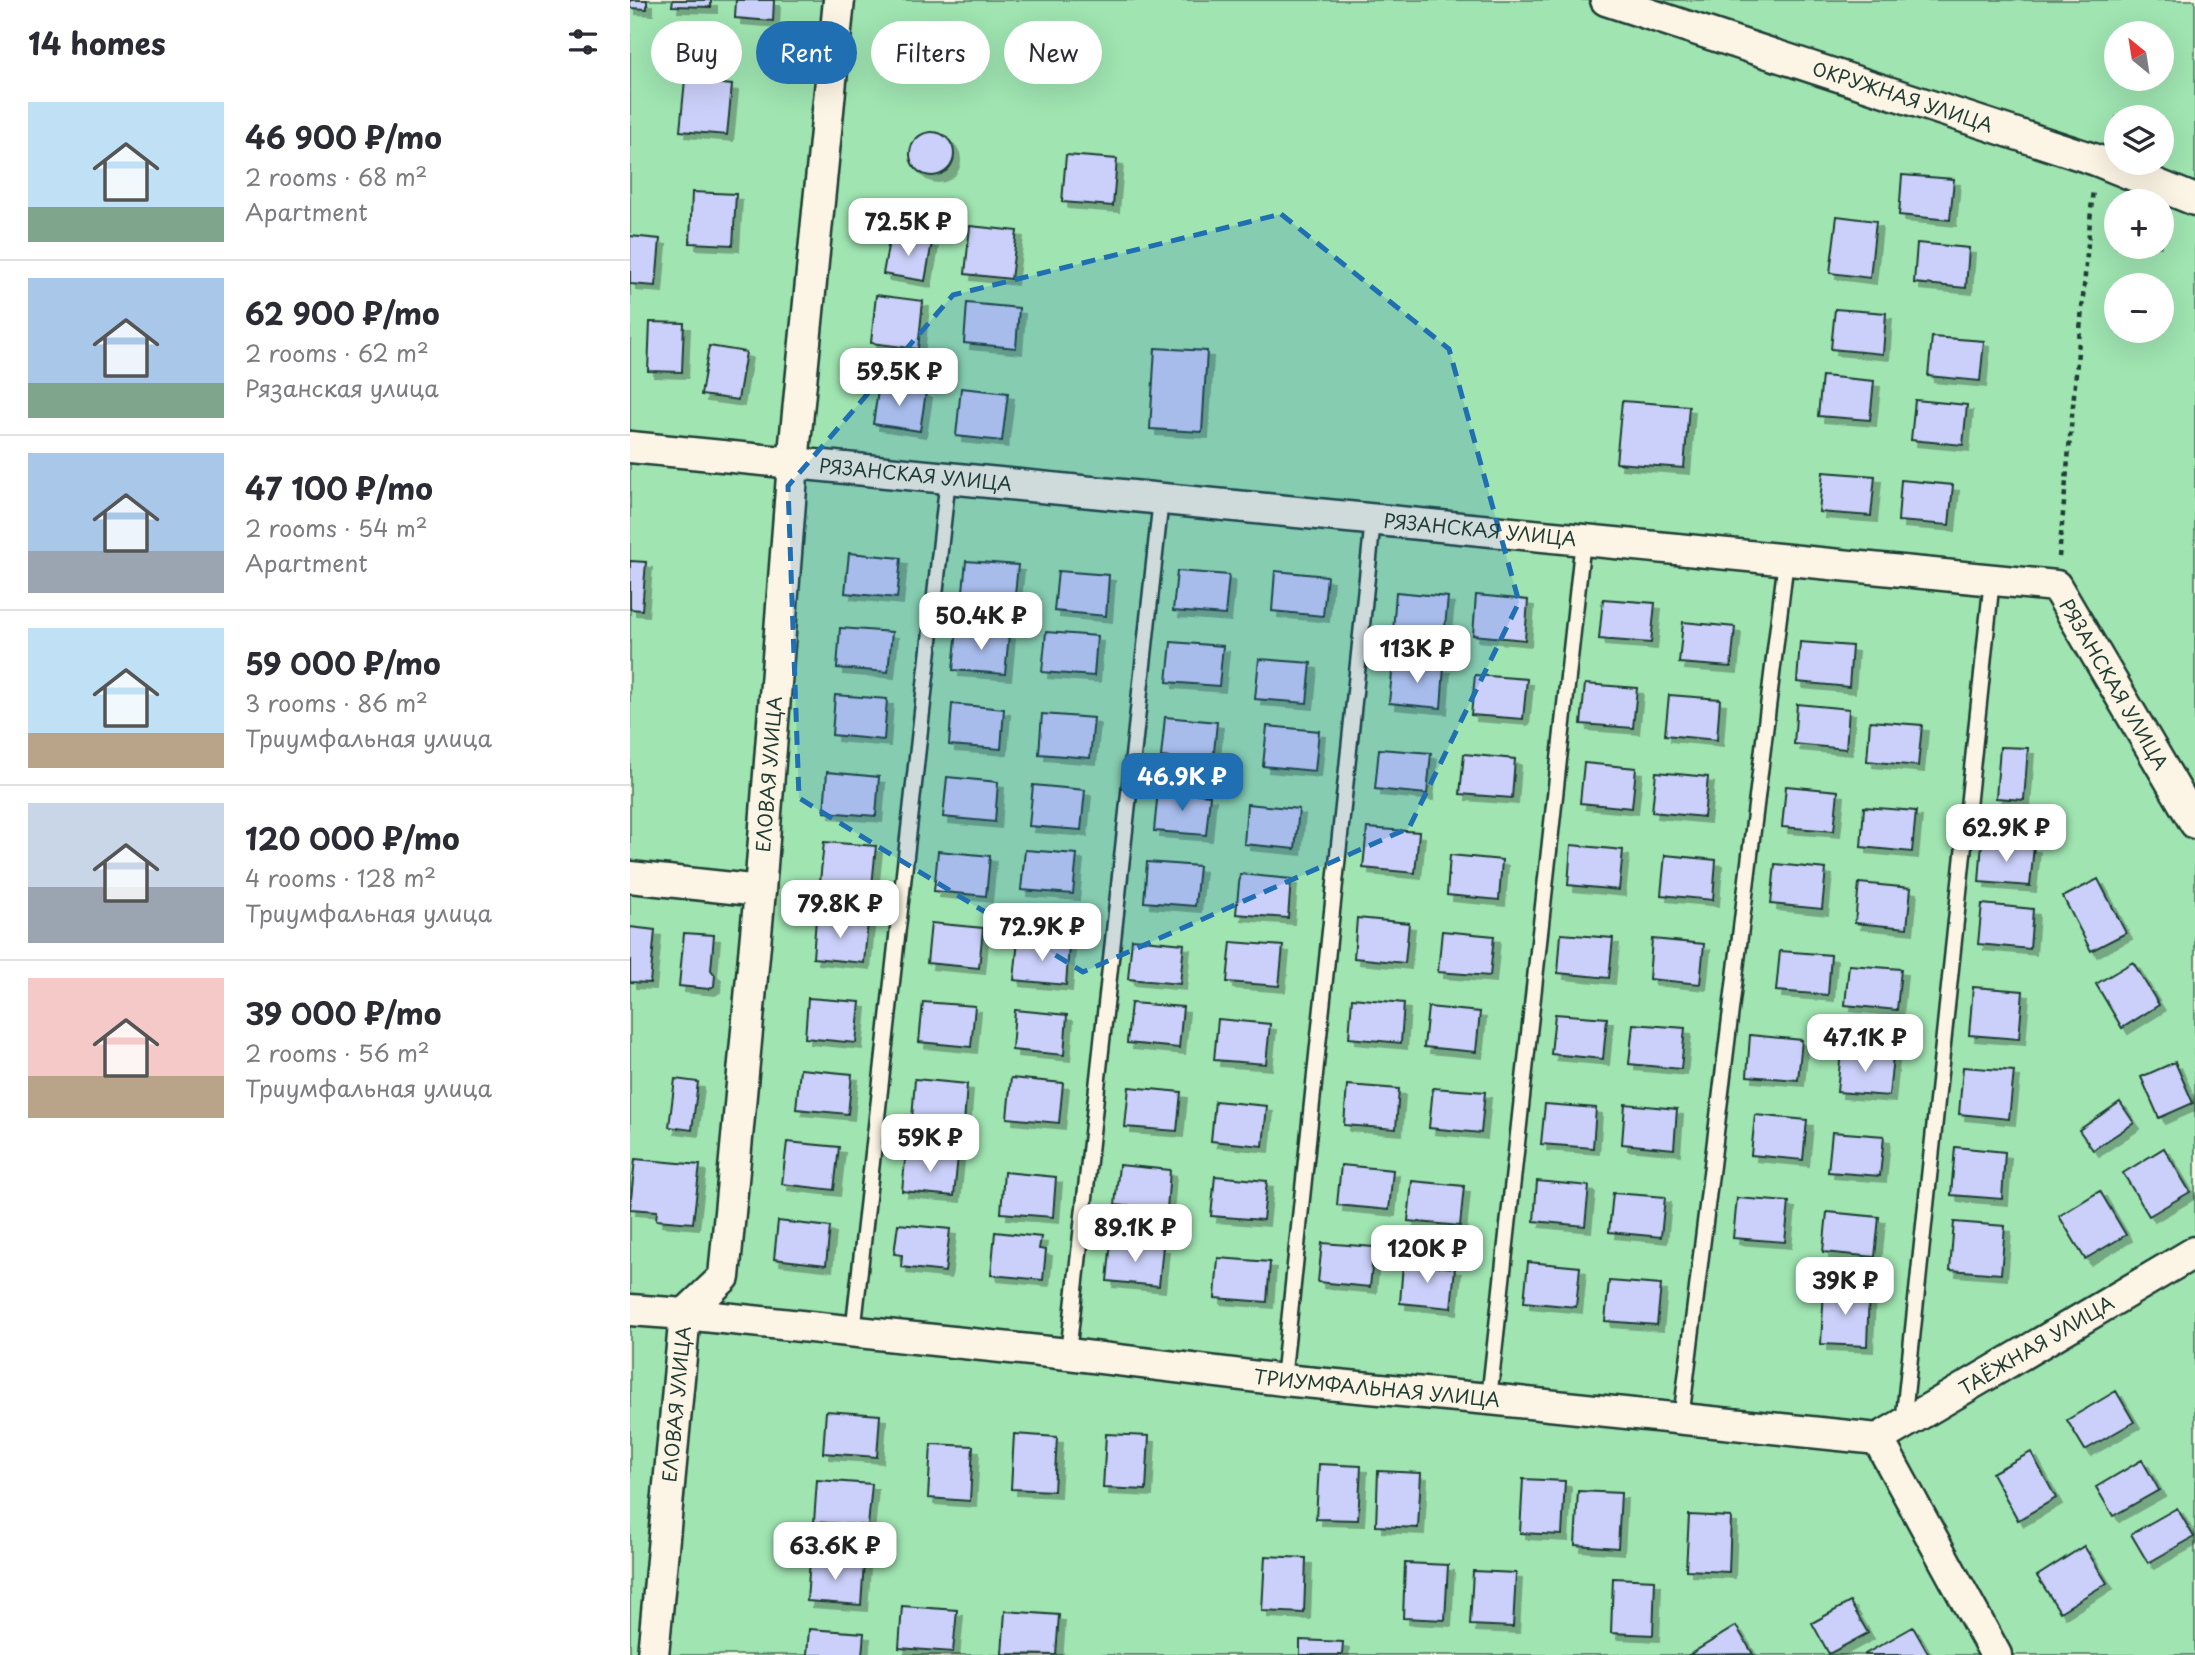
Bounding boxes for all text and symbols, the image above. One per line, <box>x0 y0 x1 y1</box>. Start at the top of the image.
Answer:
text: 14 homes <box>28 20 166 65</box>
chip: Buy <box>651 21 742 84</box>
chip: Rent <box>756 21 857 84</box>
chip: Filters <box>871 21 990 84</box>
chip: New <box>1004 21 1102 84</box>
north arrow <box>2104 21 2174 91</box>
map controls <box>2104 21 2174 343</box>
icon: filters <box>564 23 602 61</box>
street label: ОКРУЖНАЯ УЛИЦА <box>1809 53 1997 139</box>
button: layers <box>2104 105 2174 175</box>
text: 46 900 ₽/mo <box>245 114 442 159</box>
icon: home <box>84 130 168 214</box>
text: 2 rooms · 68 m² <box>245 159 427 194</box>
button: + <box>2104 189 2174 259</box>
text: Apartment <box>245 194 368 229</box>
pin: 72.5K ₽ <box>843 198 973 258</box>
text: 72.5K ₽ <box>864 203 952 238</box>
button: − <box>2104 273 2174 343</box>
text: 62 900 ₽/mo <box>245 290 440 335</box>
icon: home <box>84 306 168 390</box>
text: 2 rooms · 62 m² <box>245 335 429 370</box>
pin: 59.5K ₽ <box>834 348 964 408</box>
text: 59.5K ₽ <box>856 353 942 388</box>
text: Рязанская улица <box>245 370 439 405</box>
street label: РЯЗАНСКАЯ УЛИЦА <box>818 451 1013 497</box>
text: 47 100 ₽/mo <box>245 465 433 510</box>
icon: home <box>84 481 168 565</box>
street label: РЯЗАНСКАЯ УЛИЦА <box>1382 506 1578 552</box>
text: 2 rooms · 54 m² <box>245 510 428 545</box>
text: Apartment <box>245 545 368 580</box>
pin: 50.4K ₽ <box>916 592 1046 652</box>
street label: РЯЗАНСКАЯ УЛИЦА <box>2054 593 2176 775</box>
text: 50.4K ₽ <box>935 597 1027 632</box>
pin: 113K ₽ <box>1360 626 1474 685</box>
text: 113K ₽ <box>1380 630 1454 665</box>
text: 59 000 ₽/mo <box>245 640 441 685</box>
icon: home <box>84 656 168 740</box>
text: 3 rooms · 86 m² <box>245 685 428 720</box>
street label: ЕЛОВАЯ УЛИЦА <box>748 695 788 853</box>
text: Триумфальная улица <box>245 720 492 755</box>
pin: 46.9K ₽ <box>1117 754 1247 813</box>
text: 46.9K ₽ <box>1137 758 1227 793</box>
pin: 62.9K ₽ <box>1941 804 2071 864</box>
text: 62.9K ₽ <box>1962 809 2050 844</box>
text: 120 000 ₽/mo <box>245 815 460 860</box>
icon: home <box>84 831 168 915</box>
text: 4 rooms · 128 m² <box>245 860 436 895</box>
pin: 79.8K ₽ <box>775 880 905 940</box>
text: 79.8K ₽ <box>797 885 883 920</box>
text: Триумфальная улица <box>245 895 492 930</box>
pin: 72.9K ₽ <box>977 904 1107 963</box>
text: 72.9K ₽ <box>999 908 1085 943</box>
text: 39 000 ₽/mo <box>245 990 441 1035</box>
icon: home <box>84 1006 168 1090</box>
pin: 47.1K ₽ <box>1800 1014 1930 1074</box>
text: 47.1K ₽ <box>1823 1019 1907 1054</box>
text: 2 rooms · 56 m² <box>245 1035 430 1070</box>
text: Триумфальная улица <box>245 1070 492 1105</box>
pin: 59K ₽ <box>881 1114 979 1174</box>
text: 59K ₽ <box>897 1119 963 1154</box>
pin: 89.1K ₽ <box>1070 1204 1200 1264</box>
text: 89.1K ₽ <box>1094 1209 1176 1244</box>
pin: 120K ₽ <box>1370 1226 1484 1285</box>
text: 120K ₽ <box>1387 1230 1467 1265</box>
pin: 39K ₽ <box>1796 1258 1894 1317</box>
text: 39K ₽ <box>1812 1262 1878 1297</box>
street label: ТАЁЖНАЯ УЛИЦА <box>1953 1288 2119 1401</box>
street label: ЕЛОВАЯ УЛИЦА <box>654 1325 697 1483</box>
street label: ТРИУМФАЛЬНАЯ УЛИЦА <box>1252 1362 1502 1413</box>
pin: 63.6K ₽ <box>770 1522 900 1582</box>
text: 63.6K ₽ <box>789 1527 881 1562</box>

